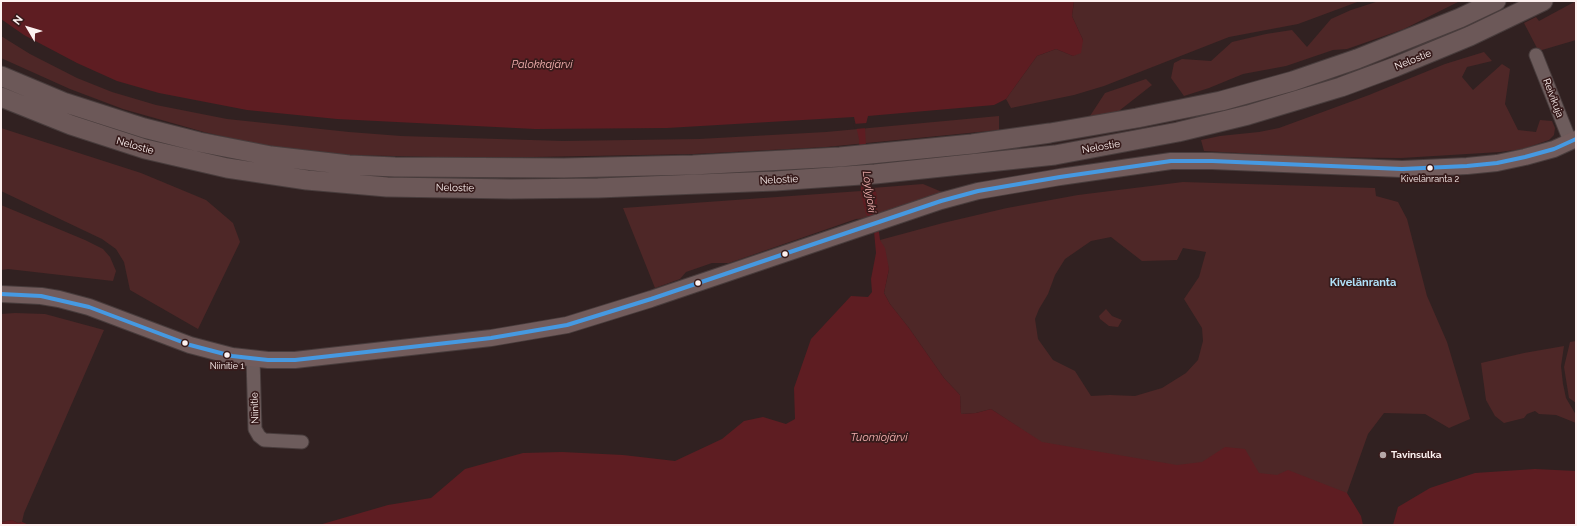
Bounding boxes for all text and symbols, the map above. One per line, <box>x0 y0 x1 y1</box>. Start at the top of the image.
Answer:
north arrow <box>8 8 48 48</box>
text: N <box>10 13 26 28</box>
street label: Nelostie <box>1393 47 1433 73</box>
water label: Palokkajärvi <box>511 58 573 72</box>
street label: Reivikuja <box>1540 77 1566 119</box>
street label: Nelostie <box>115 135 155 157</box>
street label: Nelostie <box>1081 138 1121 156</box>
marker: Kivelänranta 2 <box>1425 163 1435 173</box>
water label: Löylyjoki <box>860 170 878 214</box>
street label: Nelostie <box>760 173 798 187</box>
place label: Kivelänranta 2 <box>1401 174 1459 184</box>
street label: Nelostie <box>436 182 474 194</box>
unlabelled marker <box>780 249 790 259</box>
district label: Kivelänranta <box>1330 276 1396 290</box>
unlabelled marker <box>693 278 703 288</box>
unlabelled marker <box>180 338 190 348</box>
marker: Niinitie 1 <box>222 350 232 360</box>
place label: Niinitie 1 <box>210 361 244 371</box>
street label: Niinitie <box>248 392 262 424</box>
water label: Tuomiojärvi <box>851 431 907 445</box>
place label: Tavinsulka <box>1391 449 1442 461</box>
marker: Tavinsulka <box>1378 450 1388 460</box>

